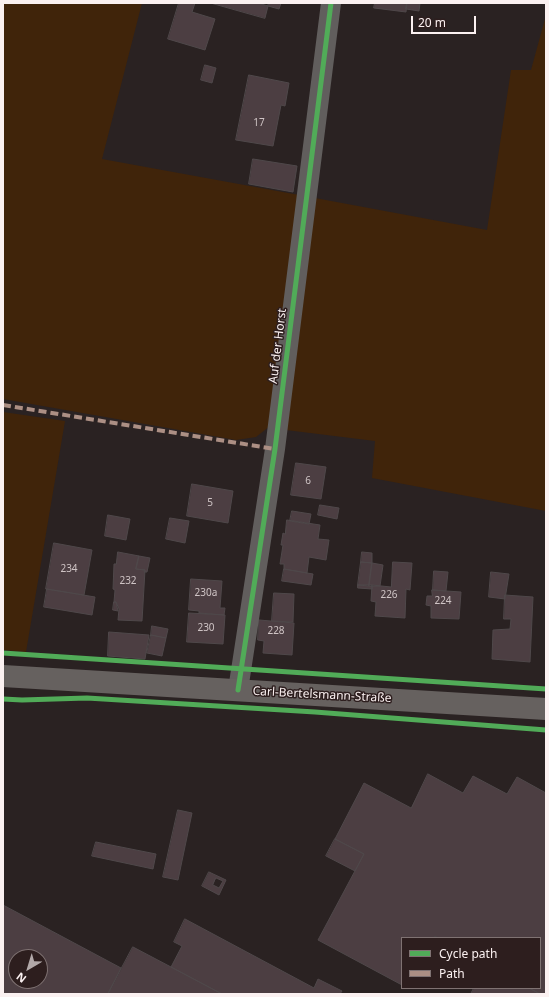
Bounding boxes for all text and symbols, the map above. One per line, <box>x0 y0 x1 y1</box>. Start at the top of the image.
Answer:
scale bar <box>413 8 478 34</box>
text: 20 m <box>418 14 446 31</box>
house number: 17 <box>253 117 265 129</box>
street label: Auf der Horst <box>266 308 290 384</box>
house number: 6 <box>305 475 311 487</box>
house number: 5 <box>207 497 213 509</box>
house number: 234 <box>60 563 78 575</box>
house number: 232 <box>119 575 137 587</box>
house number: 230a <box>195 587 217 599</box>
house number: 226 <box>380 589 398 601</box>
house number: 224 <box>434 595 452 607</box>
house number: 230 <box>197 622 215 634</box>
house number: 228 <box>267 625 285 637</box>
street label: Carl-Bertelsmann-Straße <box>252 684 392 706</box>
legend <box>401 937 541 989</box>
text: Cycle path <box>439 945 497 962</box>
north arrow <box>8 949 48 989</box>
text: Path <box>439 965 465 982</box>
text: N <box>13 969 29 987</box>

